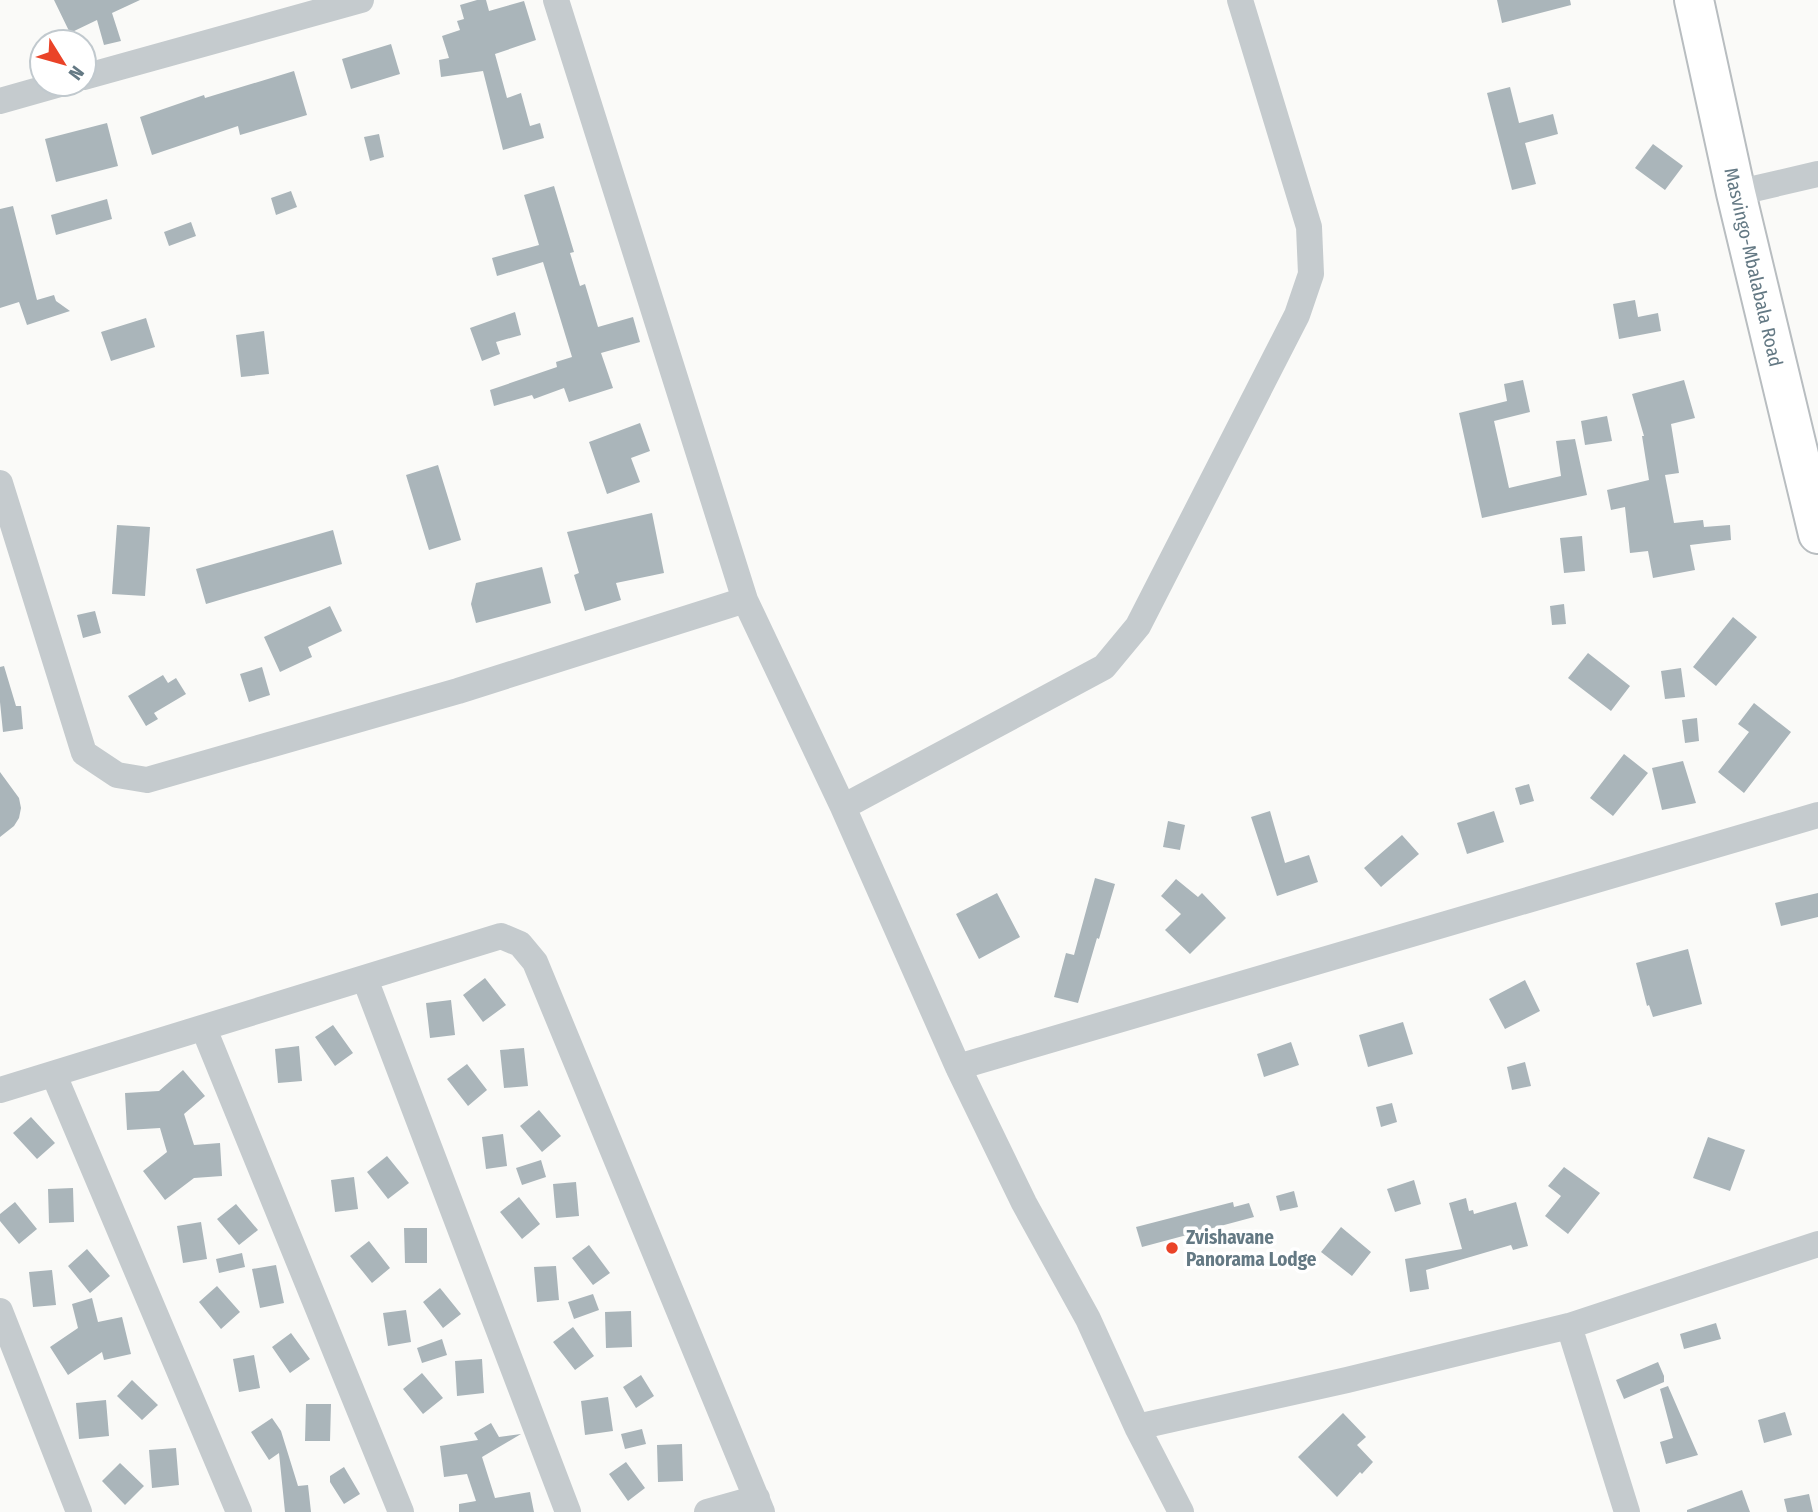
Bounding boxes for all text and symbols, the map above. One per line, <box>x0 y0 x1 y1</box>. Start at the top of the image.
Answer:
north arrow <box>28 28 98 98</box>
text: N <box>64 61 89 84</box>
street label: Masvingo-Mbalabala Road <box>1719 165 1788 369</box>
place label: Zvishavane Panorama Lodge <box>1186 1226 1317 1271</box>
marker: Zvishavane Panorama Lodge <box>1164 1240 1180 1256</box>

